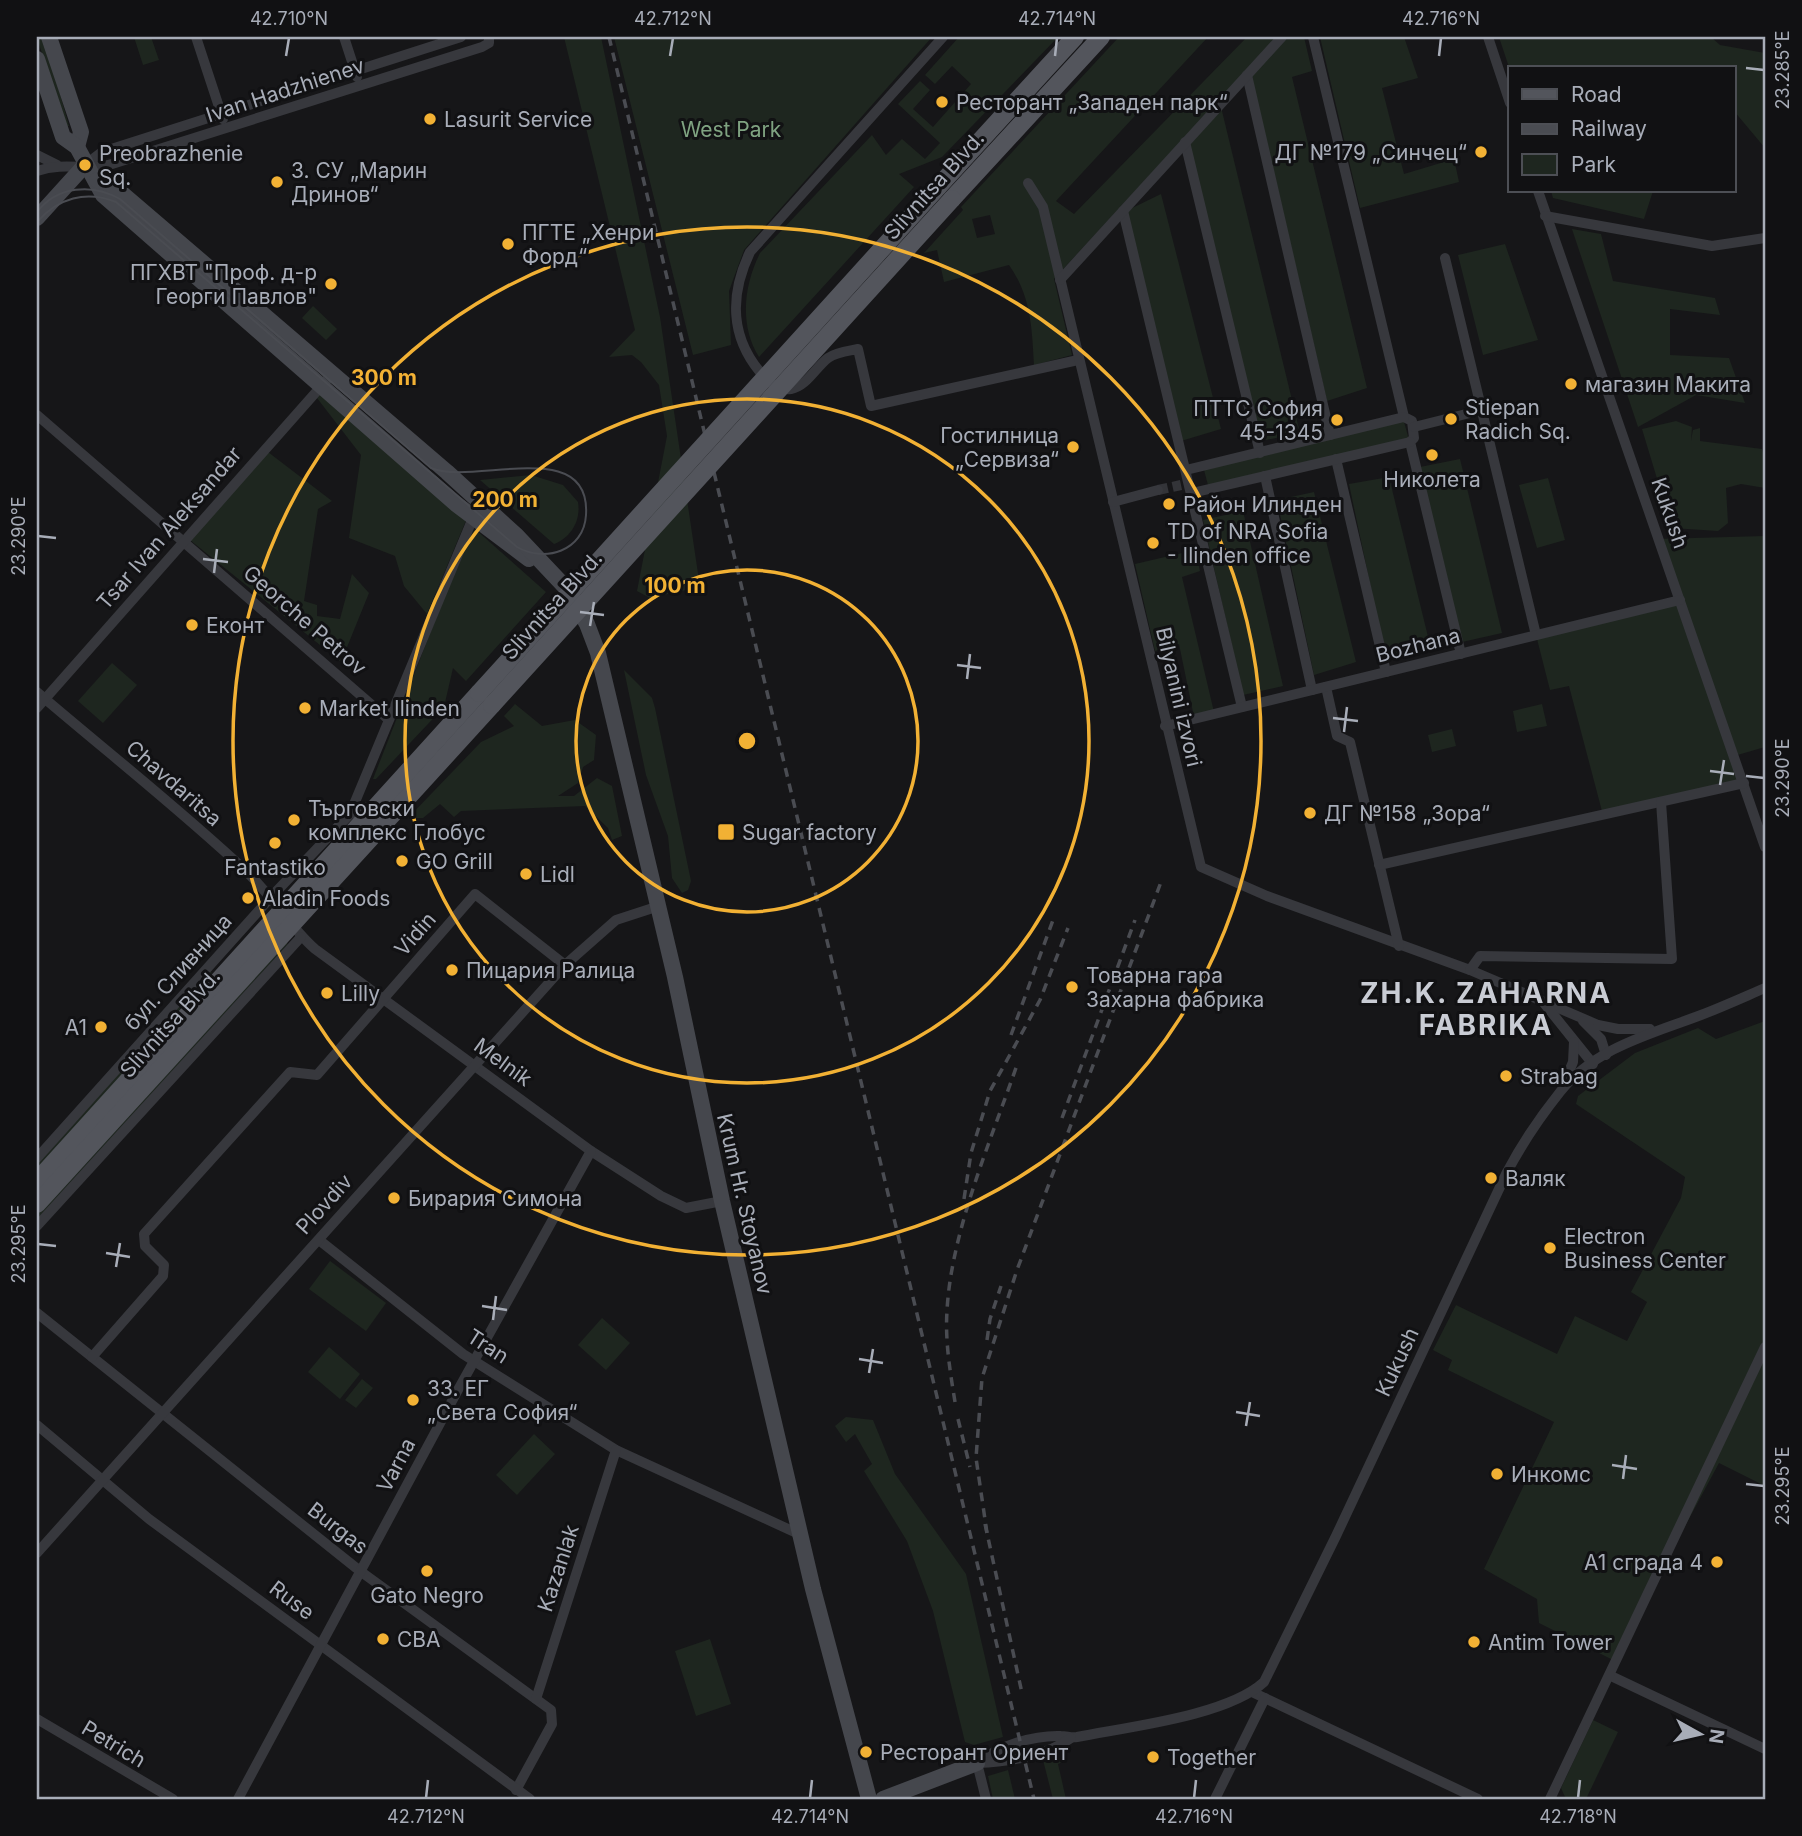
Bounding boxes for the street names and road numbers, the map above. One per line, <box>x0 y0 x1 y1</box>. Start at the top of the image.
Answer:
street label: Ivan Hadzhienev <box>203 53 368 127</box>
street label: Slivnitsa Blvd. <box>879 125 989 245</box>
street label: Tsar Ivan Aleksandar <box>92 441 247 614</box>
street label: Kukush <box>1646 474 1694 552</box>
street label: Slivnitsa Blvd. <box>497 545 607 665</box>
street label: Georche Petrov <box>238 560 372 680</box>
street label: Bozhana <box>1373 622 1463 668</box>
street label: Bilyanini izvori <box>1151 625 1207 769</box>
street label: Chavdaritsa <box>121 735 227 831</box>
street label: Vidin <box>389 907 441 961</box>
street label: бул. Сливница <box>119 909 237 1035</box>
street label: Slivnitsa Blvd. <box>115 963 225 1083</box>
street label: Melnik <box>469 1033 537 1092</box>
street label: Krum Hr. Stoyanov <box>712 1111 778 1297</box>
street label: Plovdiv <box>291 1169 357 1239</box>
street label: Tran <box>463 1323 513 1369</box>
street label: Kukush <box>1370 1324 1424 1400</box>
street label: Varna <box>371 1434 421 1496</box>
street label: Burgas <box>303 1497 373 1559</box>
street label: Kazanlak <box>532 1521 584 1615</box>
street label: Ruse <box>265 1575 319 1625</box>
street label: Petrich <box>77 1715 151 1773</box>

